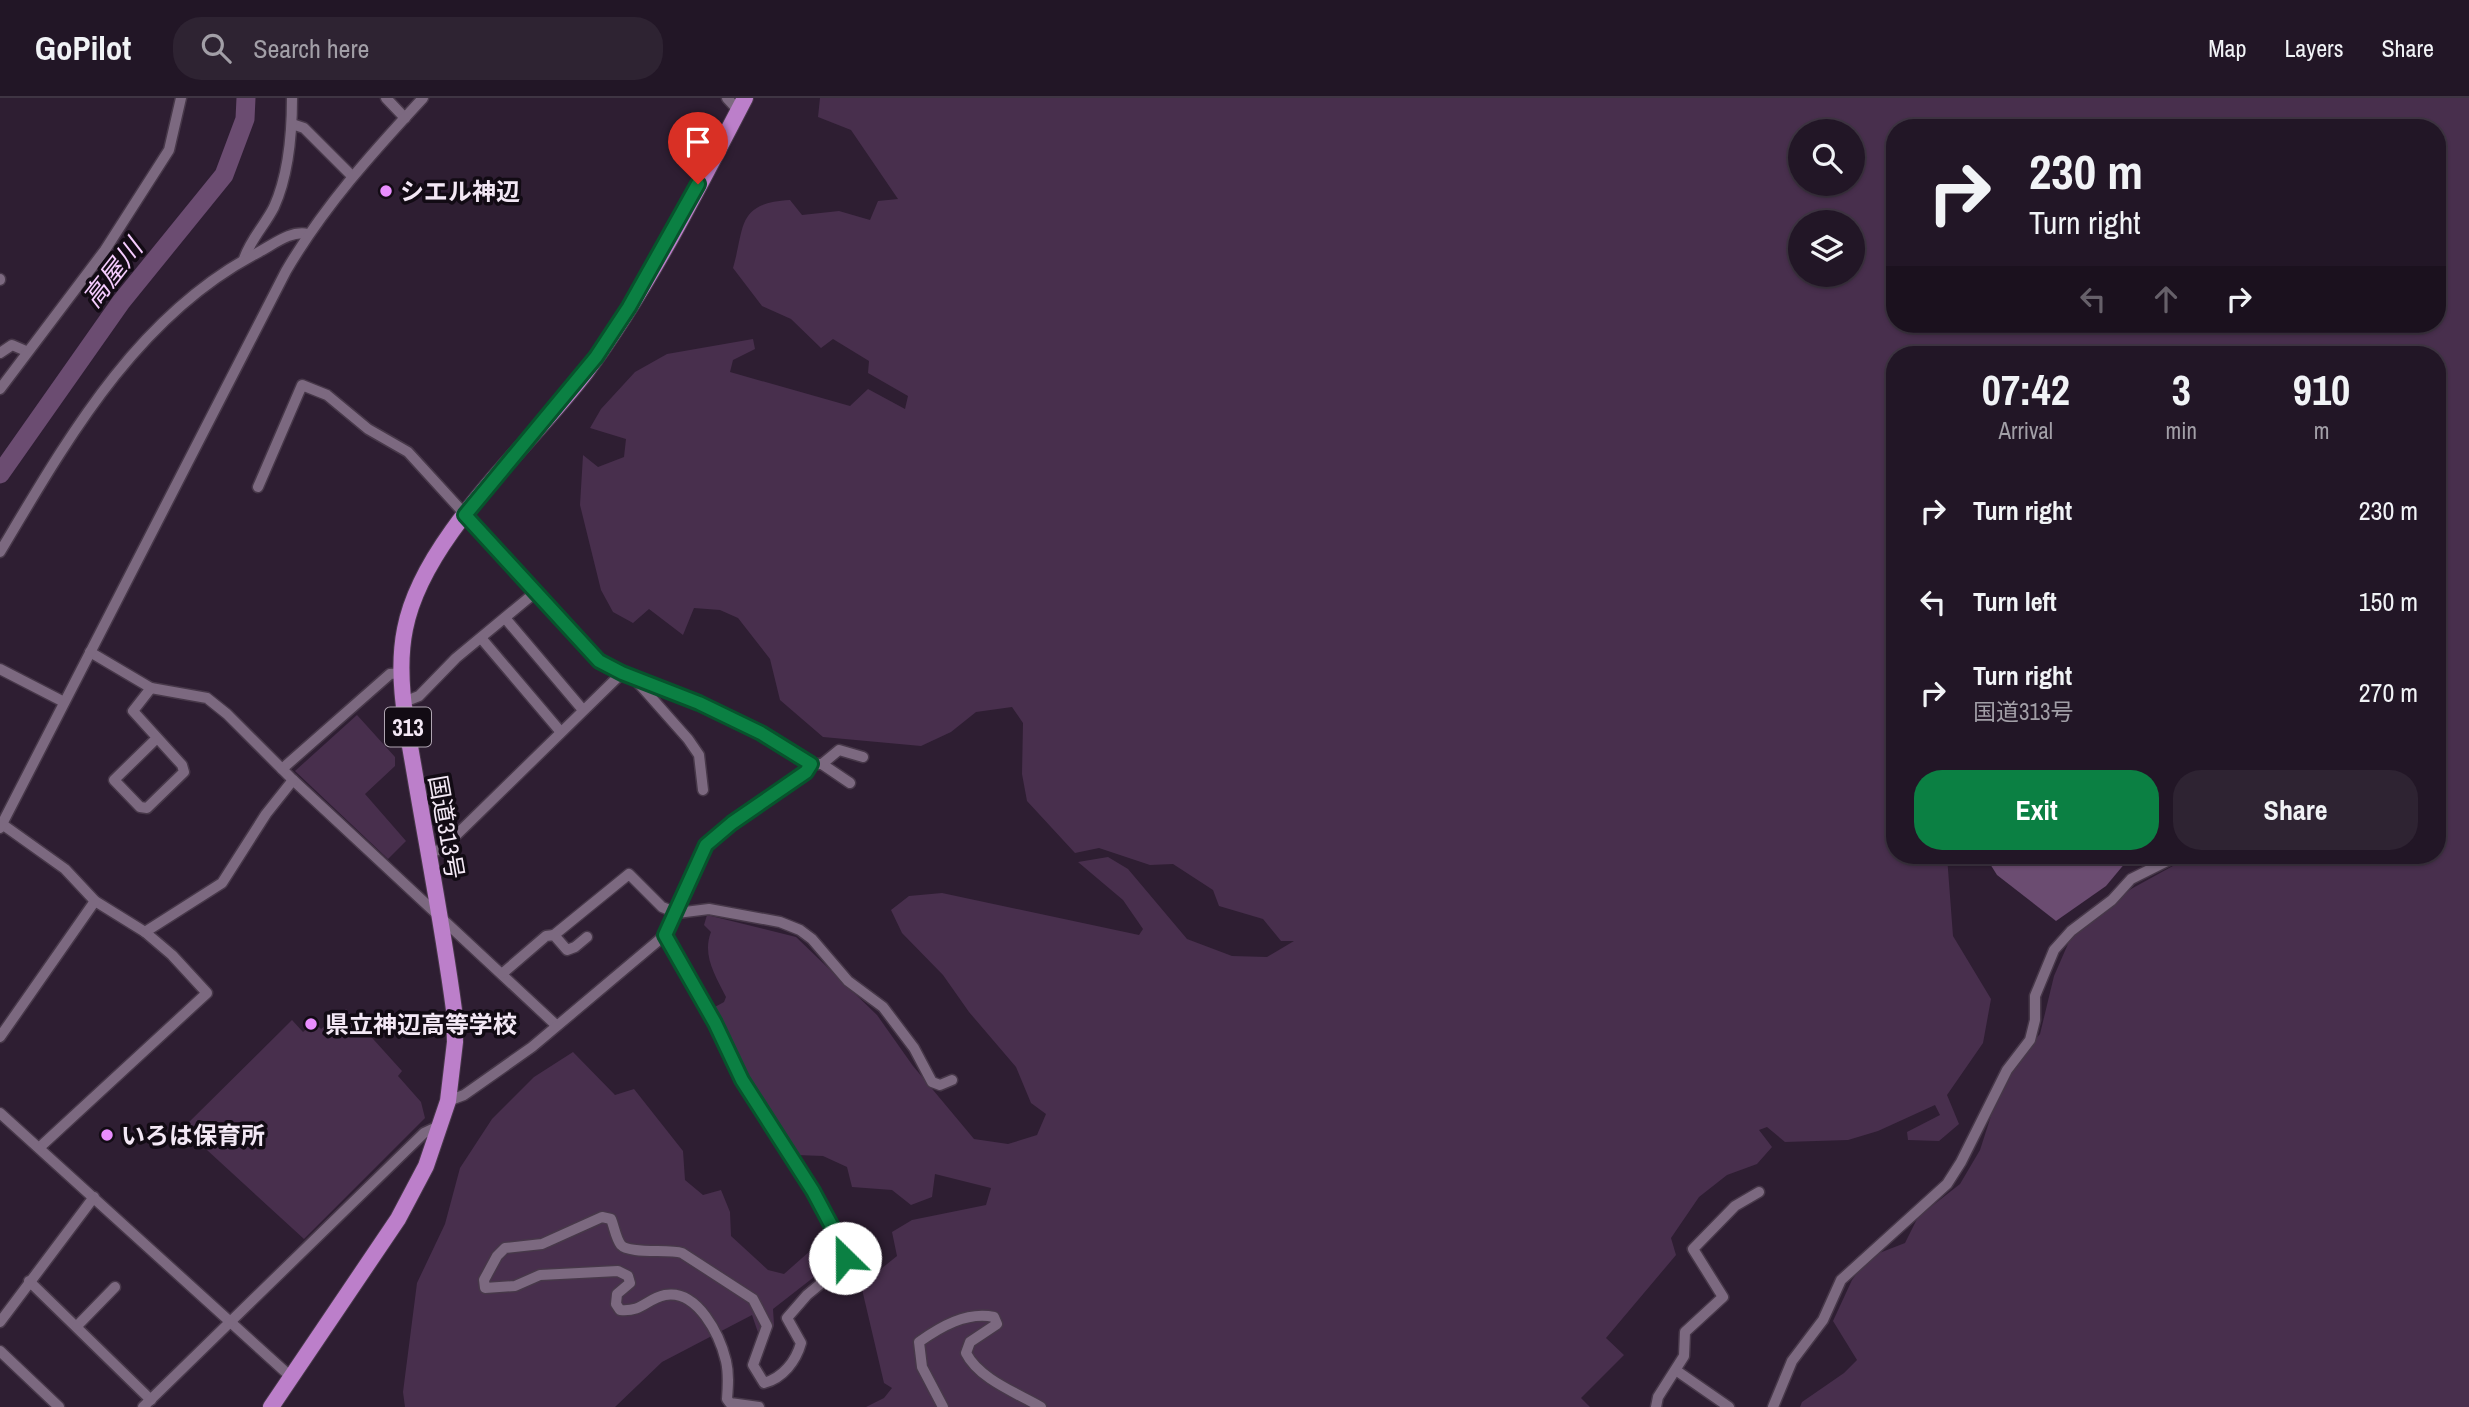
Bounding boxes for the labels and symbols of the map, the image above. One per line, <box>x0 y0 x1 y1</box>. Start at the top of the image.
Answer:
pin <box>668 112 728 184</box>
place label: シエル神辺 <box>400 175 520 207</box>
marker: シエル神辺 <box>378 183 394 199</box>
water label: 高屋川 <box>74 229 152 315</box>
road number: 313 <box>385 708 431 747</box>
street label: 国道313号 <box>422 773 472 881</box>
place label: 県立神辺高等学校 <box>325 1008 517 1040</box>
marker: 県立神辺高等学校 <box>303 1016 319 1032</box>
place label: いろは保育所 <box>121 1119 265 1151</box>
marker: いろは保育所 <box>99 1127 115 1143</box>
position arrow <box>808 1221 882 1295</box>

